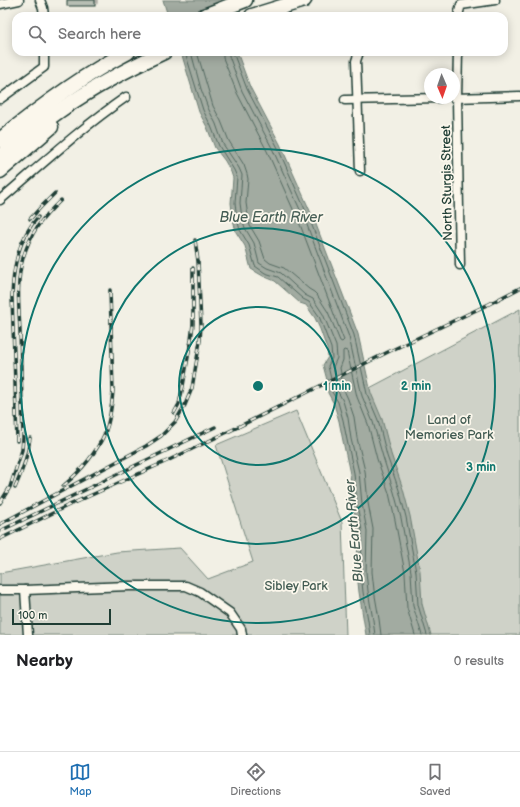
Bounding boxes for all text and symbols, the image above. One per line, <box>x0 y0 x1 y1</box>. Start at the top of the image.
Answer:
search box <box>12 12 508 56</box>
icon: search <box>26 23 48 45</box>
text: Search here <box>58 25 141 44</box>
north arrow <box>424 68 460 104</box>
street label: North Sturgis Street <box>438 125 456 241</box>
water label: Blue Earth River <box>219 209 323 226</box>
centre of rings <box>251 379 265 393</box>
text: 1 min <box>323 379 351 394</box>
text: 2 min <box>401 379 431 394</box>
park label: Land of Memories Park <box>405 412 494 443</box>
text: 3 min <box>466 460 496 475</box>
water label: Blue Earth River <box>341 478 367 583</box>
park label: Sibley Park <box>264 578 328 594</box>
scale bar <box>12 607 111 626</box>
text: 100 m <box>18 609 47 622</box>
text: Nearby <box>16 651 73 671</box>
text: 0 results <box>454 653 504 669</box>
tab: Map <box>69 761 92 798</box>
tab: Directions <box>230 761 281 798</box>
tab: Saved <box>420 761 451 798</box>

